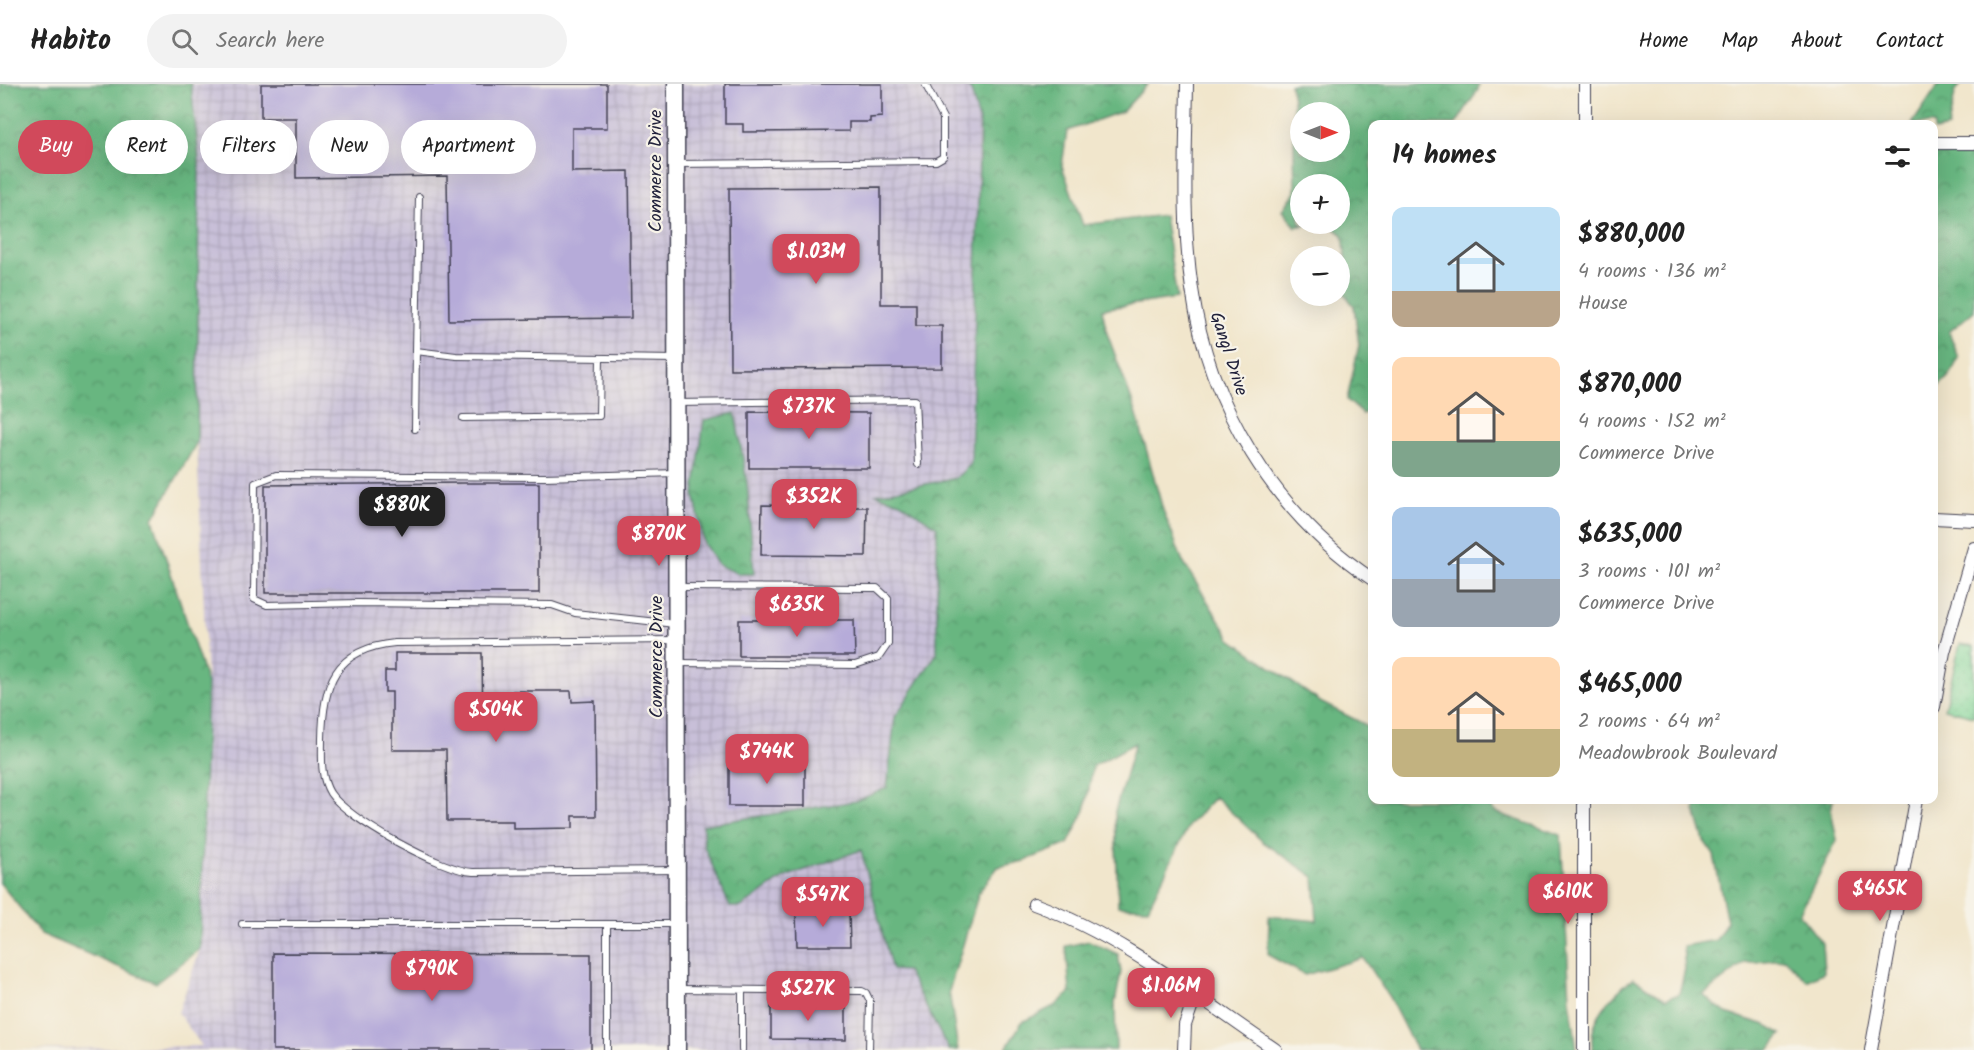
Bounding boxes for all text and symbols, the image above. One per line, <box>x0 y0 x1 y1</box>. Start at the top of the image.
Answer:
search box <box>147 14 567 68</box>
text: Habito <box>30 19 111 64</box>
text: Search here <box>216 24 325 59</box>
icon: search <box>168 25 201 58</box>
text: Home <box>1639 25 1688 58</box>
text: Map <box>1721 25 1758 58</box>
text: About <box>1791 25 1842 58</box>
text: Contact <box>1875 25 1944 58</box>
north arrow <box>1290 102 1350 162</box>
map controls <box>1290 102 1350 306</box>
street label: Commerce Drive <box>642 110 671 232</box>
chip: Buy <box>18 120 93 174</box>
chip: Rent <box>105 120 188 174</box>
chip: Filters <box>200 120 297 174</box>
chip: New <box>309 120 389 174</box>
chip: Apartment <box>401 120 536 174</box>
text: 14 homes <box>1392 135 1497 177</box>
icon: filters <box>1881 140 1914 173</box>
button: + <box>1290 174 1350 234</box>
text: $880,000 <box>1578 214 1684 256</box>
icon: home <box>1440 231 1512 303</box>
pin: $1.03M <box>767 234 865 285</box>
text: $1.03M <box>787 237 845 269</box>
button: − <box>1290 246 1350 306</box>
text: 4 rooms · 136 m² <box>1578 256 1726 288</box>
text: House <box>1578 288 1628 320</box>
street label: Gangl Drive <box>1201 308 1255 400</box>
text: $870,000 <box>1578 364 1681 406</box>
icon: home <box>1440 381 1512 453</box>
pin: $737K <box>767 389 851 440</box>
text: $737K <box>782 392 836 424</box>
text: 4 rooms · 152 m² <box>1578 406 1726 438</box>
text: Commerce Drive <box>1578 438 1714 470</box>
pin: $352K <box>772 479 856 530</box>
text: $352K <box>786 482 842 514</box>
pin: $880K <box>360 487 444 538</box>
text: $880K <box>373 490 431 522</box>
text: $635,000 <box>1578 514 1682 556</box>
pin: $870K <box>617 516 701 567</box>
text: $870K <box>631 519 687 551</box>
icon: home <box>1440 531 1512 603</box>
text: 3 rooms · 101 m² <box>1578 556 1720 588</box>
pin: $635K <box>755 587 839 638</box>
text: Commerce Drive <box>1578 588 1714 620</box>
text: $635K <box>769 590 825 622</box>
street label: Commerce Drive <box>643 596 672 718</box>
text: $465,000 <box>1578 664 1682 706</box>
icon: home <box>1440 681 1512 753</box>
pin: $504K <box>454 692 538 743</box>
text: $504K <box>468 695 524 727</box>
text: 2 rooms · 64 m² <box>1578 706 1720 738</box>
pin: $744K <box>725 734 809 785</box>
text: $744K <box>739 737 795 769</box>
text: Meadowbrook Boulevard <box>1578 738 1777 770</box>
pin: $465K <box>1838 871 1922 922</box>
pin: $610K <box>1526 874 1610 925</box>
text: $465K <box>1852 874 1908 906</box>
pin: $547K <box>781 877 865 928</box>
text: $610K <box>1542 877 1594 909</box>
text: $547K <box>796 880 850 912</box>
pin: $790K <box>390 951 474 1002</box>
text: $790K <box>405 954 459 986</box>
pin: $1.06M <box>1122 968 1220 1019</box>
pin: $527K <box>766 971 850 1022</box>
text: $1.06M <box>1142 971 1200 1003</box>
text: $527K <box>780 974 836 1006</box>

